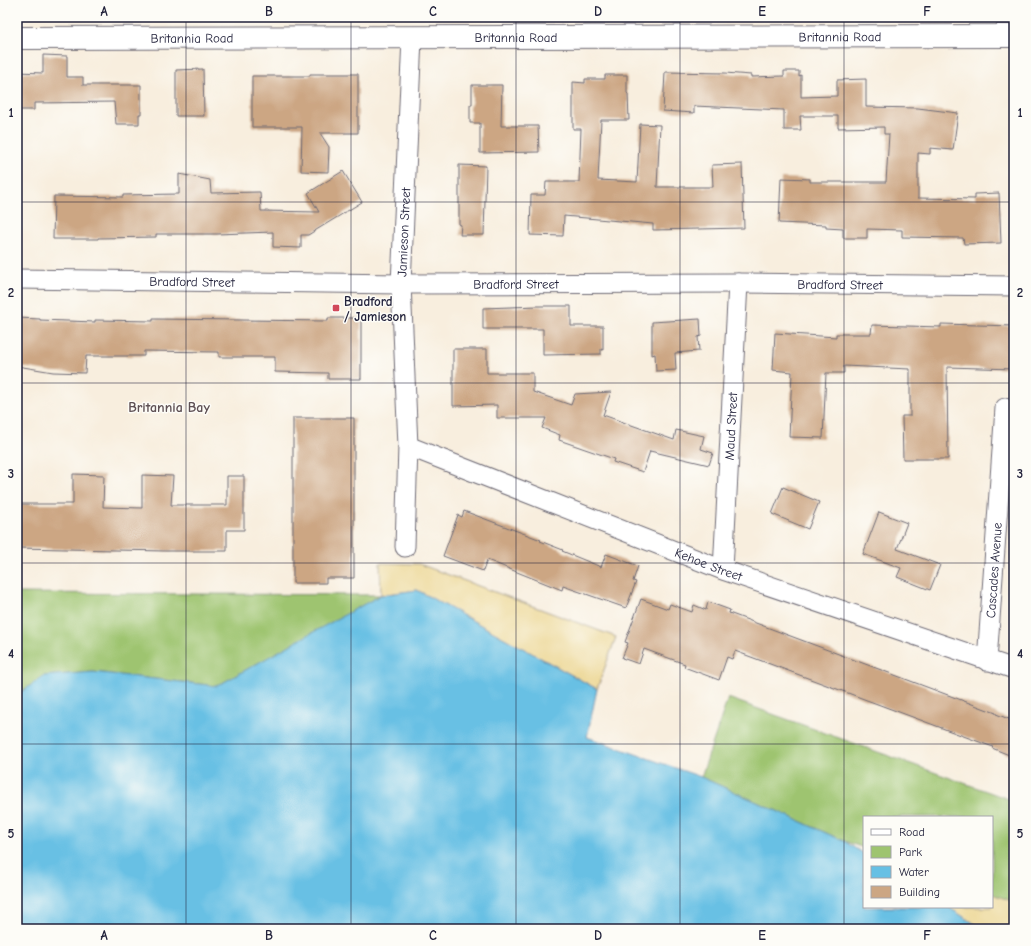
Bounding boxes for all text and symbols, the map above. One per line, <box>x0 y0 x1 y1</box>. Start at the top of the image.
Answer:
text: A <box>100 4 108 19</box>
text: B <box>265 4 273 19</box>
text: C <box>429 4 437 19</box>
text: D <box>594 4 602 19</box>
text: E <box>758 4 766 19</box>
text: F <box>923 4 931 19</box>
street label: Britannia Road <box>475 29 557 45</box>
street label: Britannia Road <box>799 29 881 44</box>
street label: Britannia Road <box>151 30 233 45</box>
text: 1 <box>8 105 14 120</box>
text: 1 <box>1017 105 1023 120</box>
street label: Jamieson Street <box>394 186 413 277</box>
street label: Bradford Street <box>149 273 236 289</box>
street label: Bradford Street <box>473 276 560 291</box>
street label: Bradford Street <box>797 276 884 292</box>
text: 2 <box>8 285 14 300</box>
text: 2 <box>1017 285 1023 300</box>
place label: Bradford / Jamieson <box>344 294 406 324</box>
marker: Bradford / Jamieson <box>331 303 341 313</box>
street label: Maud Street <box>721 391 740 461</box>
district label: Britannia Bay <box>128 399 210 416</box>
text: 3 <box>8 466 14 481</box>
text: 3 <box>1017 466 1023 481</box>
street label: Cascades Avenue <box>983 521 1004 619</box>
street label: Kehoe Street <box>673 544 746 584</box>
text: 4 <box>8 646 14 661</box>
text: 4 <box>1017 646 1023 661</box>
legend <box>863 816 993 908</box>
text: Road <box>899 825 925 839</box>
text: 5 <box>8 826 15 841</box>
text: 5 <box>1017 826 1024 841</box>
text: Park <box>899 845 922 859</box>
text: Water <box>899 865 929 879</box>
text: Building <box>899 885 940 899</box>
text: A <box>100 928 108 943</box>
text: B <box>265 928 273 943</box>
text: C <box>429 928 437 943</box>
text: D <box>594 928 602 943</box>
text: E <box>758 928 766 943</box>
text: F <box>923 928 931 943</box>

